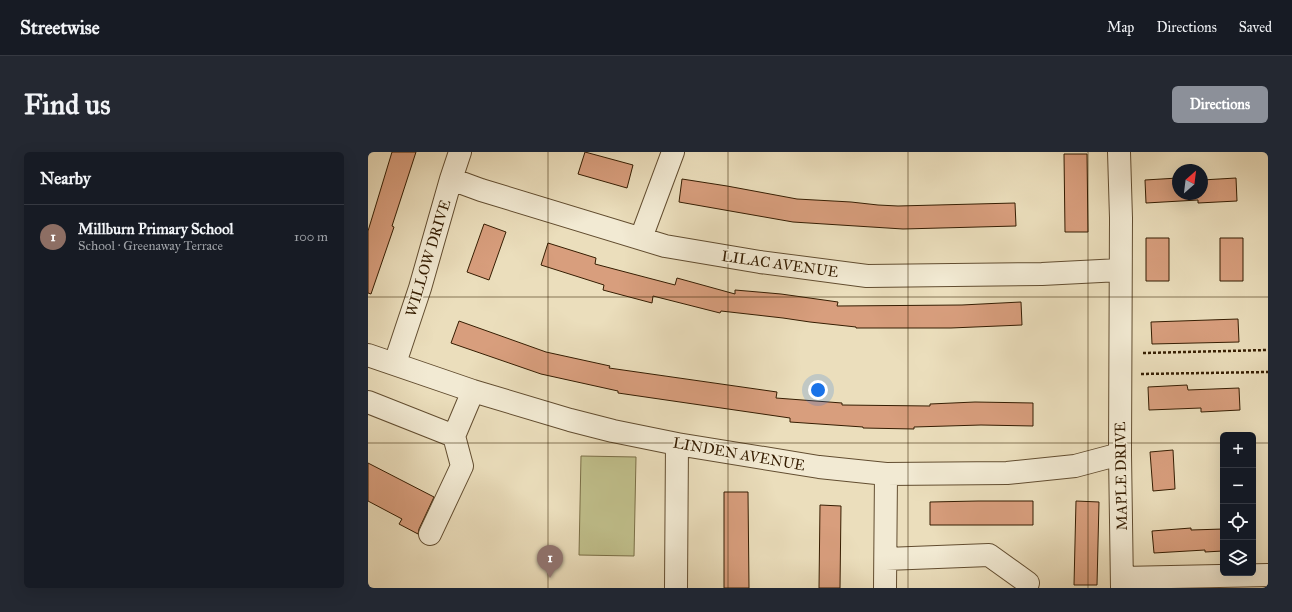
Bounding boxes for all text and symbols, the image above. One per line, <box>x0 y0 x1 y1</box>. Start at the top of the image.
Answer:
text: Streetwise <box>20 16 100 39</box>
text: Map <box>1107 19 1134 36</box>
text: Directions <box>1156 19 1217 36</box>
text: Saved <box>1239 19 1272 36</box>
button: Directions <box>1172 86 1268 123</box>
text: Find us <box>24 87 110 122</box>
north arrow <box>1172 164 1208 200</box>
text: Nearby <box>40 168 91 189</box>
street label: WILLOW DRIVE <box>402 197 454 319</box>
text: Millburn Primary School <box>78 220 234 238</box>
text: 1 <box>50 229 56 245</box>
text: 100 m <box>294 229 328 245</box>
text: School · Greenaway Terrace <box>78 238 223 254</box>
street label: LILAC AVENUE <box>720 247 840 281</box>
your location <box>808 380 828 400</box>
street label: MAPLE DRIVE <box>1111 421 1131 531</box>
map controls <box>1220 432 1256 576</box>
button: + <box>1220 432 1256 468</box>
street label: LINDEN AVENUE <box>671 433 807 475</box>
button: − <box>1220 468 1256 504</box>
button: locate <box>1220 504 1256 540</box>
button: layers <box>1220 540 1256 576</box>
pin: 1 <box>537 545 563 578</box>

